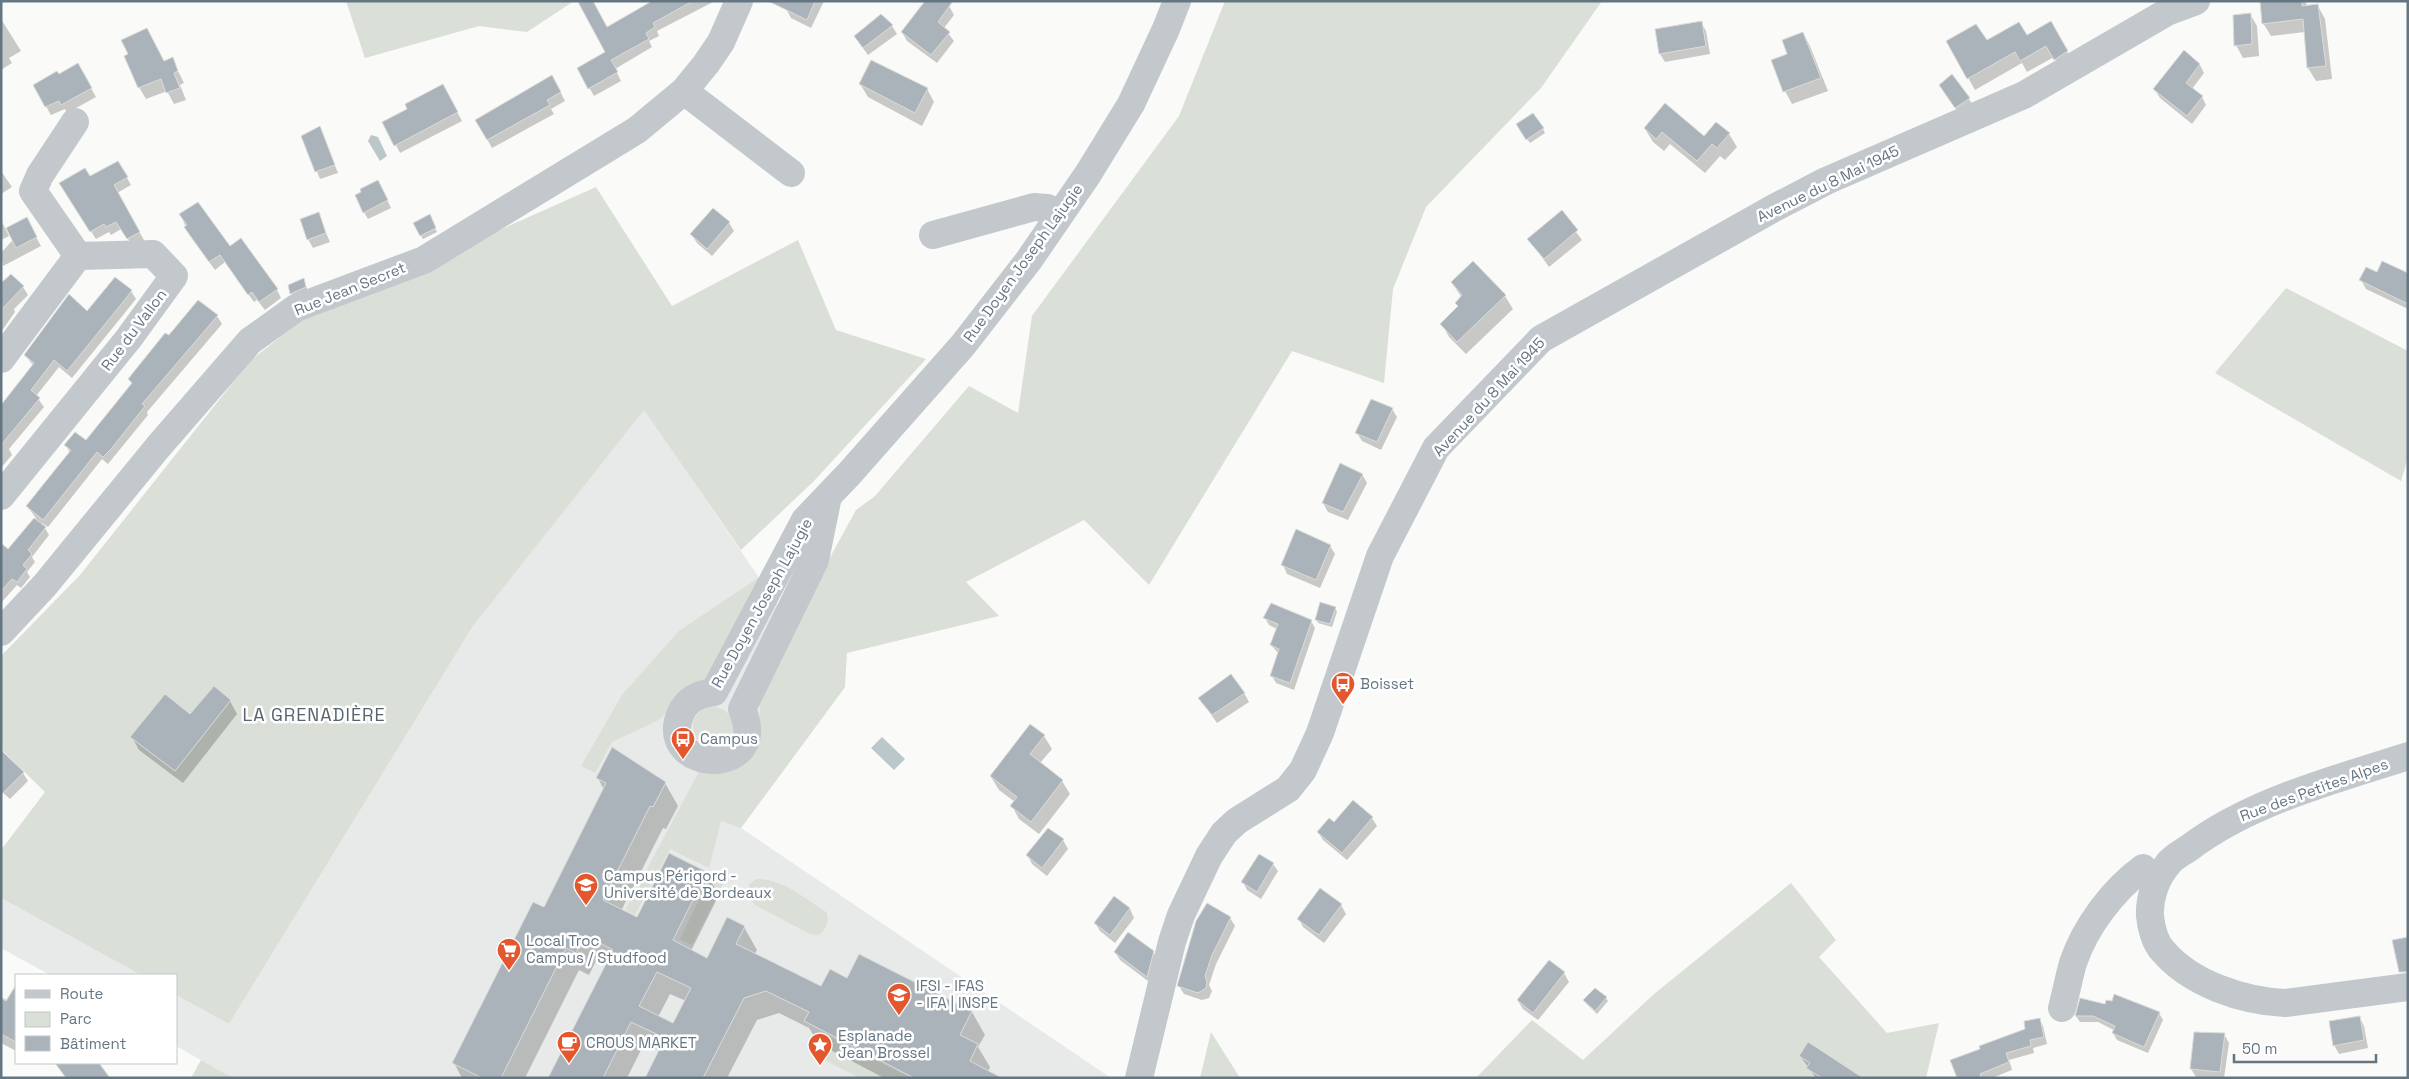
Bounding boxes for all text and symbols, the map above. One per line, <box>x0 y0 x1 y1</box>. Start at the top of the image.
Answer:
street label: Avenue du 8 Mai 1945 <box>1754 141 1902 226</box>
street label: Rue Doyen Joseph Lajugie <box>959 180 1086 346</box>
street label: Rue Jean Secret <box>291 258 408 320</box>
street label: Rue du Vallon <box>97 285 170 374</box>
street label: Avenue du 8 Mai 1945 <box>1429 333 1549 460</box>
street label: Rue Doyen Joseph Lajugie <box>707 515 816 691</box>
bus stop icon: Boisset <box>1330 671 1356 705</box>
place label: Boisset <box>1360 674 1414 693</box>
district label: LA GRENADIÈRE <box>242 703 386 726</box>
bus stop icon: Campus <box>670 726 696 760</box>
place label: Campus <box>700 729 758 748</box>
street label: Rue des Petites Alpes <box>2237 754 2391 825</box>
place label: Campus Périgord - Université de Bordeaux <box>604 866 772 902</box>
school or university icon: Campus Périgord - Université de Bordeaux <box>573 872 599 906</box>
place label: Local Troc Campus / Studfood <box>526 931 667 967</box>
supermarket icon: Local Troc Campus / Studfood <box>496 937 522 971</box>
legend <box>15 974 178 1064</box>
place label: IFSI - IFAS - IFA | INSPE <box>916 976 998 1012</box>
school or university icon: IFSI - IFAS - IFA | INSPE <box>886 982 912 1016</box>
text: Route <box>60 984 104 1003</box>
text: Parc <box>60 1009 92 1028</box>
place label: Esplanade Jean Brossel <box>838 1026 930 1062</box>
cafe icon: CROUS MARKET <box>556 1030 582 1064</box>
place icon: Esplanade Jean Brossel <box>807 1032 833 1066</box>
scale bar <box>2234 1032 2376 1064</box>
place label: CROUS MARKET <box>586 1033 697 1052</box>
text: Bâtiment <box>60 1034 126 1053</box>
text: 50 m <box>2242 1039 2277 1058</box>

